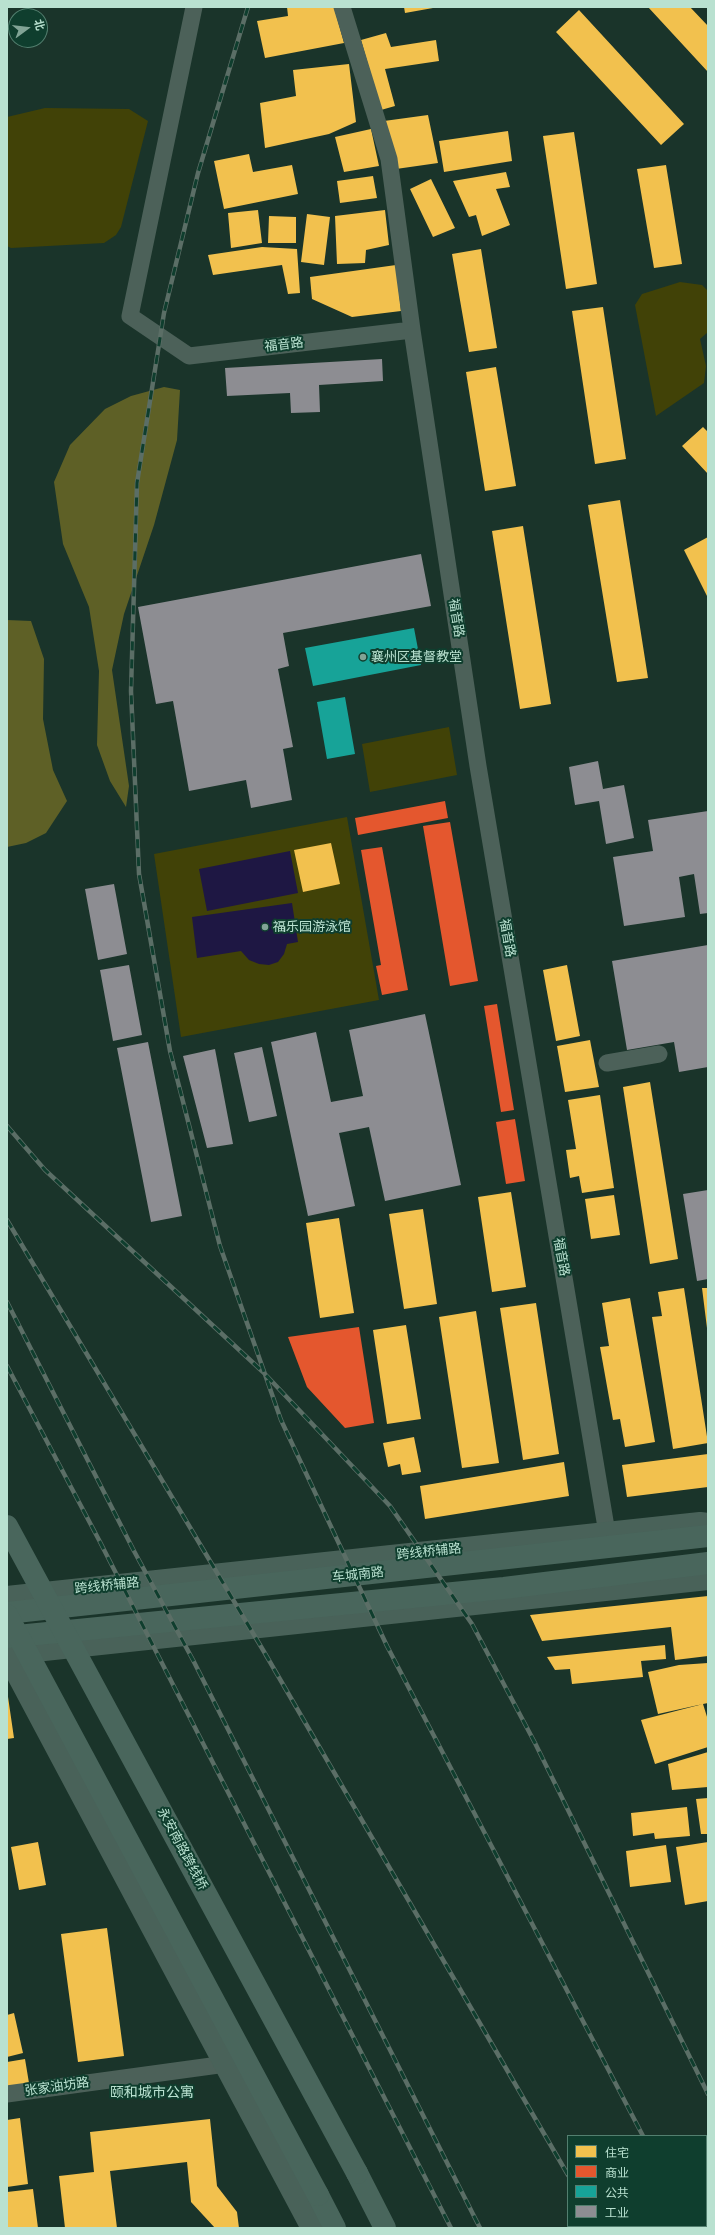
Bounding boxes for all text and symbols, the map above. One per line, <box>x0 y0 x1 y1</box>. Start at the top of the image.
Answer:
north arrow <box>8 8 48 48</box>
text: 北 <box>31 18 47 32</box>
street label: 福音路 <box>264 335 304 355</box>
street label: 福音路 <box>445 598 467 638</box>
place label: 襄州区基督教堂 <box>371 649 462 665</box>
marker: 襄州区基督教堂 <box>358 652 368 662</box>
street label: 福音路 <box>496 917 518 959</box>
place label: 福乐园游泳馆 <box>273 919 351 935</box>
marker: 福乐园游泳馆 <box>260 922 270 932</box>
street label: 福音路 <box>550 1236 572 1278</box>
street label: 跨线桥辅路 <box>396 1541 462 1563</box>
street label: 车城南路 <box>331 1565 385 1585</box>
street label: 跨线桥辅路 <box>74 1575 140 1597</box>
street label: 永安南路跨线桥 <box>154 1805 210 1893</box>
street label: 张家油坊路 <box>24 2075 90 2099</box>
district label: 颐和城市公寓 <box>110 2085 194 2101</box>
legend <box>567 2135 707 2227</box>
text: 住宅 <box>605 2146 629 2160</box>
text: 商业 <box>605 2166 629 2180</box>
text: 公共 <box>605 2186 629 2200</box>
text: 工业 <box>605 2206 629 2220</box>

